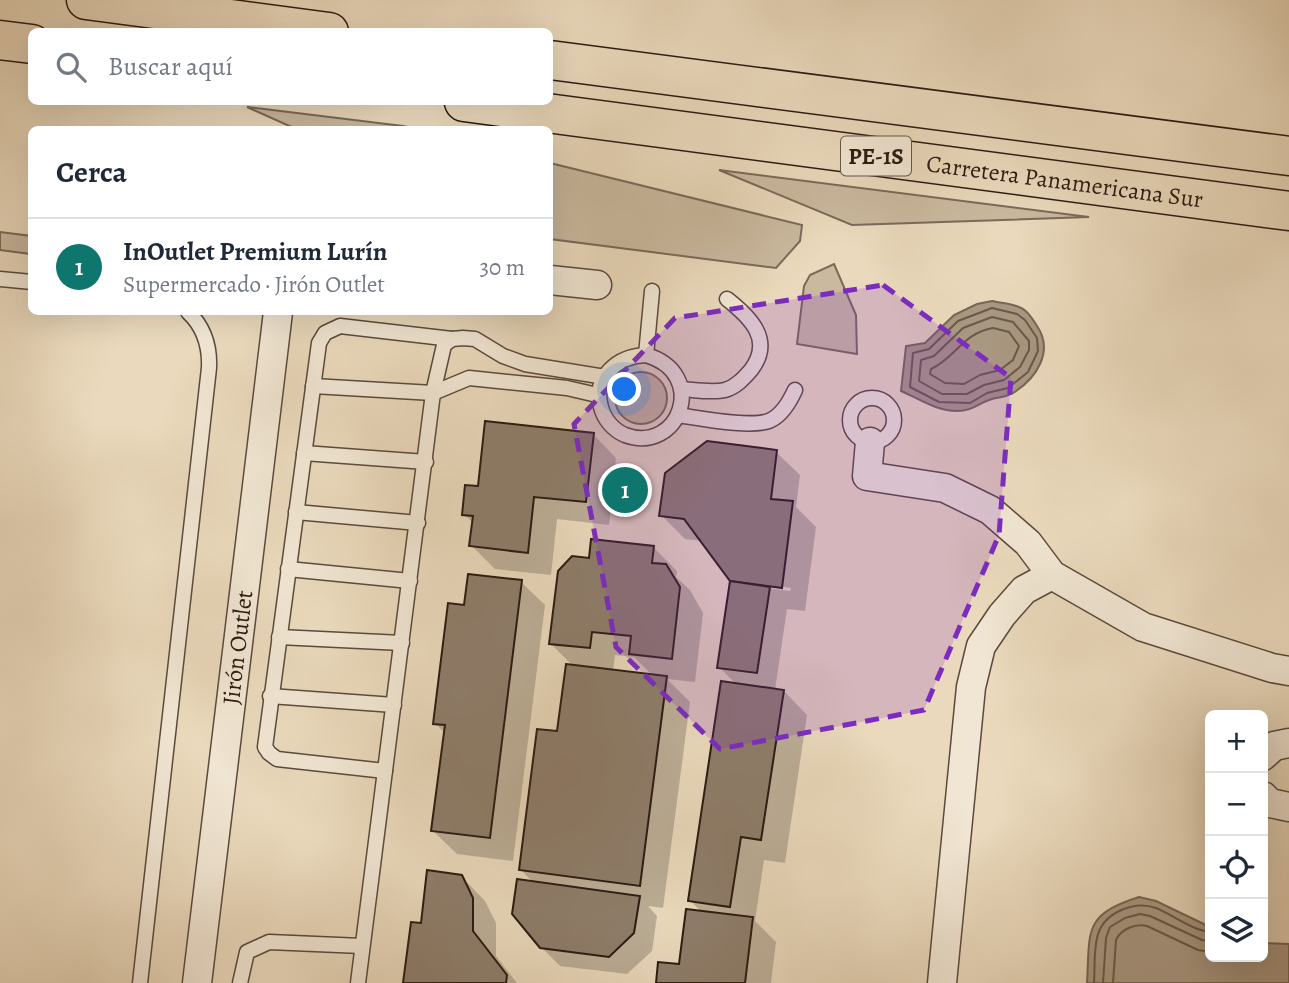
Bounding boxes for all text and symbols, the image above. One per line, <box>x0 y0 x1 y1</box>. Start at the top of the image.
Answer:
search box <box>28 28 553 105</box>
icon: search <box>52 48 90 86</box>
text: Buscar aquí <box>108 49 233 84</box>
road number: PE-1S <box>841 136 911 176</box>
street label: Carretera Panamericana Sur <box>924 147 1205 216</box>
text: Cerca <box>56 152 127 192</box>
text: InOutlet Premium Lurín <box>123 234 388 269</box>
text: 1 <box>75 252 83 283</box>
text: 30 m <box>479 252 525 283</box>
text: Supermercado · Jirón Outlet <box>123 269 385 300</box>
your location <box>607 372 641 406</box>
pin: 1 <box>602 464 648 516</box>
street label: Jirón Outlet <box>215 588 260 706</box>
map controls <box>1205 710 1268 962</box>
button: + <box>1205 710 1268 773</box>
button: − <box>1205 773 1268 836</box>
button: locate <box>1205 836 1268 899</box>
button: layers <box>1205 899 1268 962</box>

